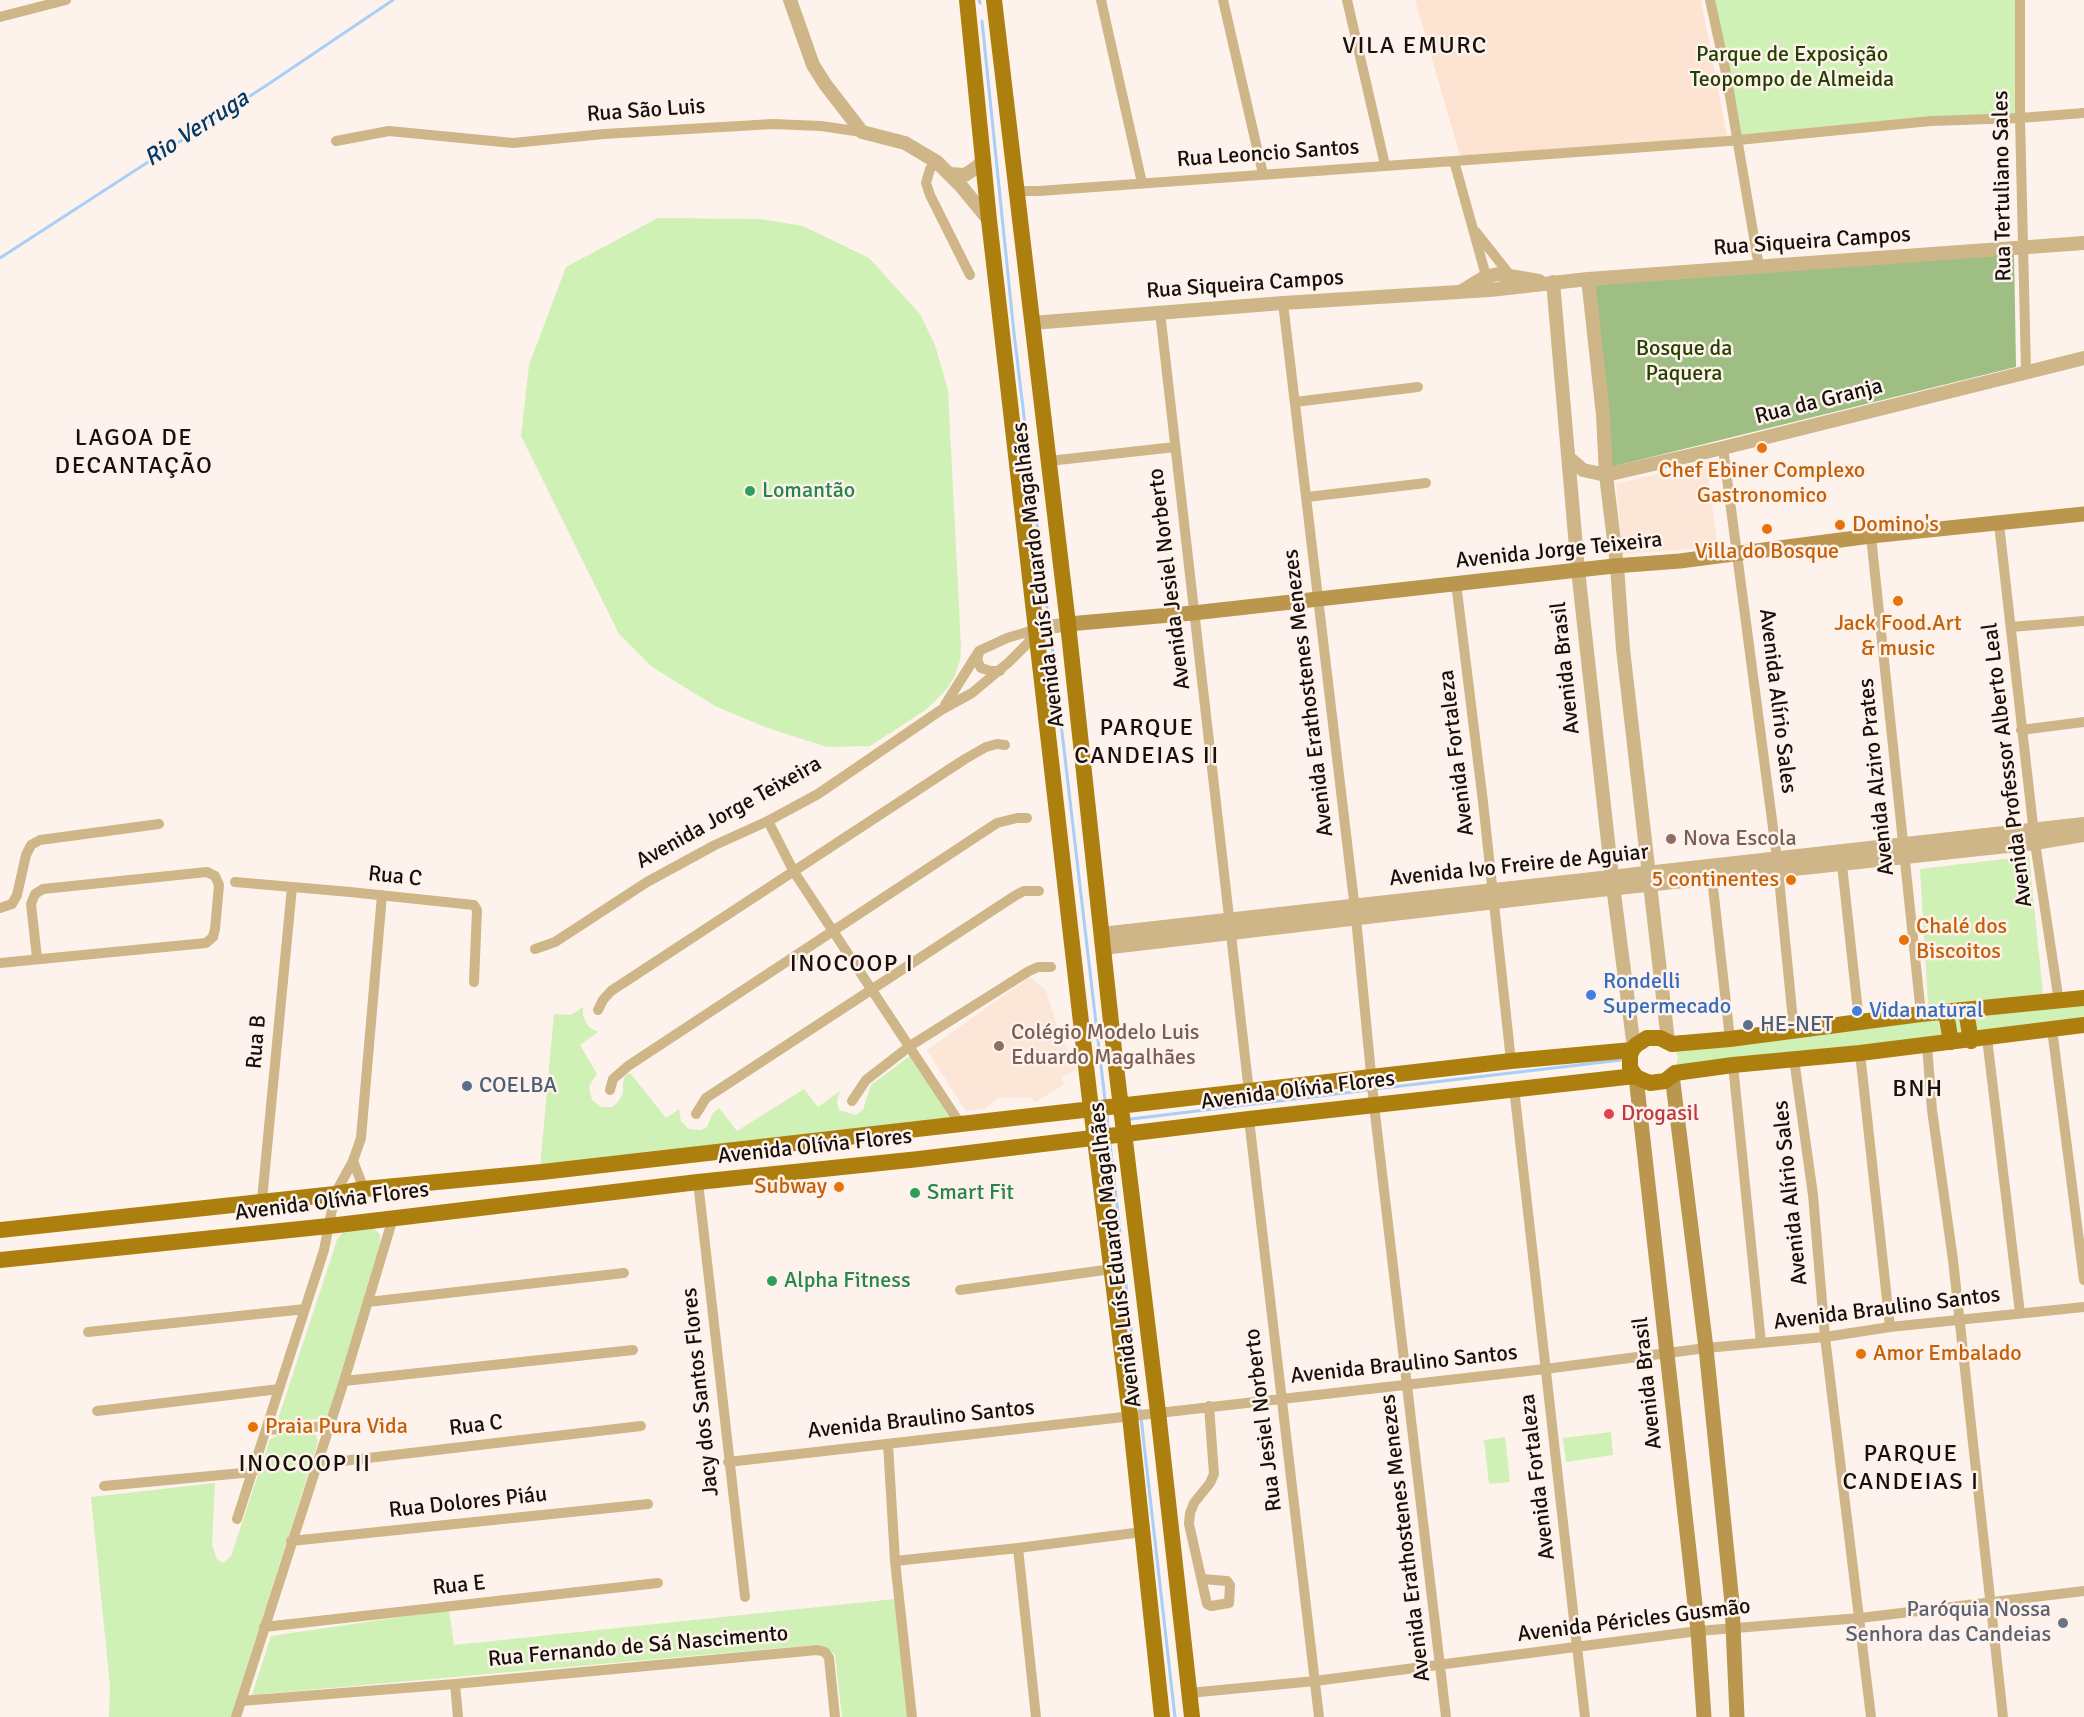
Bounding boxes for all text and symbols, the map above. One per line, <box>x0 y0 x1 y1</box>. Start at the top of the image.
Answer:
district label: VILA EMURC <box>1342 33 1488 61</box>
park label: Parque de Exposição Teopompo de Almeida <box>1690 42 1894 94</box>
water label: Rio Verruga <box>139 85 255 173</box>
street label: Rua Tertuliano Sales <box>1988 90 2018 282</box>
street label: Rua São Luis <box>586 94 706 128</box>
street label: Rua Leoncio Santos <box>1176 134 1360 174</box>
street label: Rua Siqueira Campos <box>1712 222 1912 262</box>
street label: Rua Siqueira Campos <box>1145 265 1345 305</box>
park label: Bosque da Paquera <box>1636 336 1732 388</box>
street label: Rua da Granja <box>1752 373 1886 431</box>
street label: Avenida Luís Eduardo Magalhães <box>1007 421 1071 729</box>
district label: LAGOA DE DECANTAÇÃO <box>55 425 213 481</box>
marker: Chef Ebiner Complexo Gastronomico <box>1755 441 1769 455</box>
place label: Chef Ebiner Complexo Gastronomico <box>1659 458 1865 510</box>
street label: Avenida Jesiel Norberto <box>1143 467 1197 691</box>
place label: Lomantão <box>762 478 855 504</box>
marker: Lomantão <box>743 484 757 498</box>
place label: Domino's <box>1852 512 1939 538</box>
marker: Domino's <box>1833 518 1847 532</box>
marker: Villa do Bosque <box>1760 522 1774 536</box>
street label: Avenida Jorge Teixeira <box>1454 527 1664 575</box>
place label: Villa do Bosque <box>1695 539 1839 565</box>
street label: Avenida Erathostenes Menezes <box>1278 548 1340 838</box>
marker: Jack Food.Art & music <box>1891 594 1905 608</box>
street label: Avenida Brasil <box>1546 600 1586 736</box>
street label: Avenida Alírio Sales <box>1753 607 1801 795</box>
place label: Jack Food.Art & music <box>1834 611 1962 662</box>
street label: Avenida Professor Alberto Leal <box>1977 621 2039 909</box>
street label: Avenida Fortaleza <box>1434 668 1480 838</box>
street label: Avenida Alziro Prates <box>1854 677 1900 877</box>
district label: PARQUE CANDEIAS II <box>1074 715 1220 771</box>
street label: Avenida Jorge Teixeira <box>632 751 826 875</box>
place label: Nova Escola <box>1683 826 1797 852</box>
marker: Nova Escola <box>1664 832 1678 846</box>
street label: Avenida Ivo Freire de Aguiar <box>1388 839 1650 893</box>
street label: Rua C <box>367 861 423 893</box>
place label: 5 continentes <box>1652 867 1779 893</box>
marker: 5 continentes <box>1784 873 1798 887</box>
place label: Chalé dos Biscoitos <box>1916 914 2007 966</box>
marker: Chalé dos Biscoitos <box>1897 933 1911 947</box>
district label: INOCOOP I <box>790 951 914 979</box>
place label: Rondelli Supermecado <box>1603 969 1731 1020</box>
marker: Rondelli Supermecado <box>1584 988 1598 1002</box>
place label: Vida natural <box>1869 998 1983 1024</box>
marker: Vida natural <box>1850 1004 1864 1018</box>
place label: HE-NET <box>1760 1012 1833 1038</box>
street label: Rua B <box>241 1014 273 1070</box>
marker: HE-NET <box>1741 1018 1755 1032</box>
place label: Colégio Modelo Luis Eduardo Magalhães <box>1011 1020 1199 1072</box>
marker: Colégio Modelo Luis Eduardo Magalhães <box>992 1039 1006 1053</box>
street label: Avenida Olívia Flores <box>1200 1066 1396 1116</box>
place label: COELBA <box>479 1073 557 1099</box>
district label: BNH <box>1892 1076 1944 1104</box>
marker: COELBA <box>460 1079 474 1093</box>
street label: Avenida Alírio Sales <box>1768 1099 1814 1287</box>
street label: Avenida Luís Eduardo Magalhães <box>1084 1101 1148 1409</box>
place label: Drogasil <box>1621 1101 1699 1127</box>
marker: Drogasil <box>1602 1107 1616 1121</box>
street label: Avenida Olívia Flores <box>717 1124 913 1170</box>
place label: Subway <box>754 1174 827 1200</box>
street label: Avenida Olívia Flores <box>234 1177 430 1227</box>
marker: Subway <box>832 1180 846 1194</box>
place label: Smart Fit <box>927 1180 1014 1206</box>
marker: Smart Fit <box>908 1186 922 1200</box>
place label: Alpha Fitness <box>784 1268 911 1294</box>
marker: Alpha Fitness <box>765 1274 779 1288</box>
street label: Avenida Braulino Santos <box>1772 1282 2002 1336</box>
street label: Jacy dos Santos Flores <box>677 1286 725 1498</box>
street label: Avenida Brasil <box>1628 1315 1668 1451</box>
street label: Rua Jesiel Norberto <box>1240 1327 1288 1513</box>
street label: Avenida Braulino Santos <box>1289 1340 1519 1390</box>
place label: Amor Embalado <box>1873 1341 2022 1367</box>
marker: Amor Embalado <box>1854 1347 1868 1361</box>
street label: Avenida Fortaleza <box>1515 1392 1561 1562</box>
street label: Avenida Erathostenes Menezes <box>1375 1393 1437 1683</box>
street label: Avenida Braulino Santos <box>806 1395 1036 1445</box>
street label: Rua C <box>448 1410 504 1442</box>
place label: Praia Pura Vida <box>265 1414 408 1440</box>
marker: Praia Pura Vida <box>246 1420 260 1434</box>
district label: PARQUE CANDEIAS I <box>1843 1441 1979 1497</box>
district label: INOCOOP II <box>238 1451 372 1479</box>
street label: Rua Dolores Piáu <box>388 1482 548 1524</box>
street label: Rua E <box>431 1570 487 1602</box>
street label: Avenida Péricles Gusmão <box>1516 1594 1752 1648</box>
place label: Paróquia Nossa Senhora das Candeias <box>1845 1597 2051 1648</box>
marker: Paróquia Nossa Senhora das Candeias <box>2056 1616 2070 1630</box>
street label: Rua Fernando de Sá Nascimento <box>487 1621 789 1673</box>

